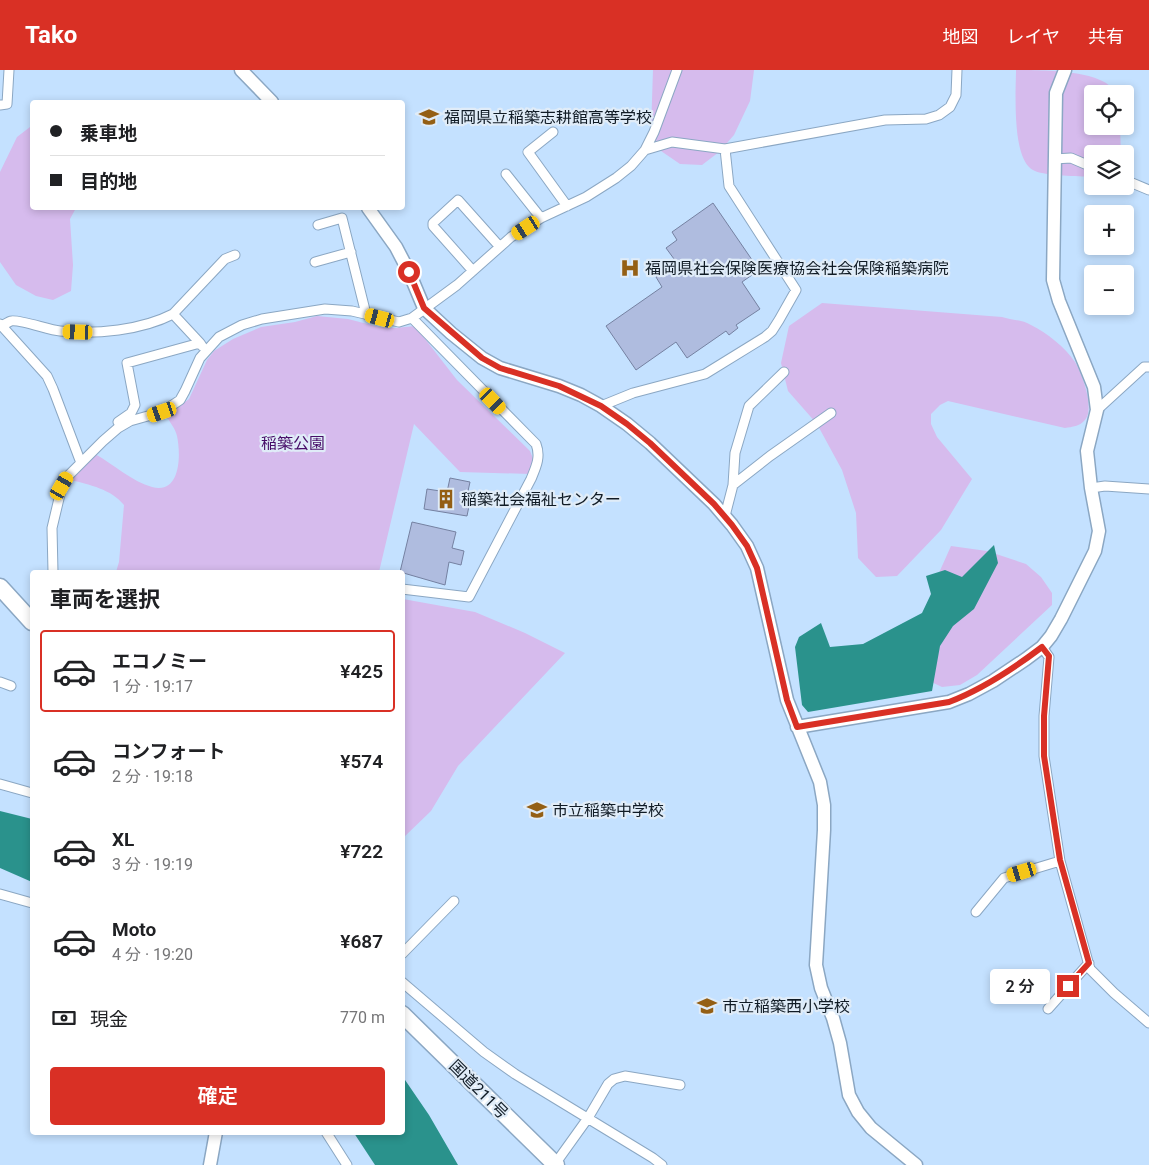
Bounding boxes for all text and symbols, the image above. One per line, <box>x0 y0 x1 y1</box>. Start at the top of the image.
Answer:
text: Tako <box>25 21 77 49</box>
text: 地図 <box>943 26 979 47</box>
text: レイヤ <box>1007 26 1060 47</box>
text: 共有 <box>1088 26 1124 47</box>
map controls <box>1084 85 1134 315</box>
button: locate <box>1084 85 1134 135</box>
school or university icon: 福岡県立稲築志耕館高等学校 <box>418 106 440 128</box>
place label: 福岡県立稲築志耕館高等学校 <box>444 108 652 127</box>
text: 乗車地 <box>80 122 137 145</box>
button: layers <box>1084 145 1134 195</box>
text: 目的地 <box>80 170 137 193</box>
button: + <box>1084 205 1134 255</box>
car <box>509 214 542 242</box>
hospital icon: 福岡県社会保険医療協会社会保険稲築病院 <box>619 257 641 279</box>
place label: 福岡県社会保険医療協会社会保険稲築病院 <box>645 259 949 278</box>
route start <box>398 261 420 283</box>
button: − <box>1084 265 1134 315</box>
car <box>363 307 396 329</box>
car <box>62 324 93 340</box>
car <box>477 385 508 417</box>
car <box>145 400 178 424</box>
park label: 稲築公園 <box>261 434 325 453</box>
car <box>48 469 75 503</box>
building icon: 稲築社会福祉センター <box>435 488 457 510</box>
place label: 稲築社会福祉センター <box>461 490 621 509</box>
text: 車両を選択 <box>50 587 160 612</box>
icon: car <box>52 649 97 694</box>
text: エコノミー <box>112 650 207 673</box>
text: ¥425 <box>340 660 383 683</box>
text: 1 分 · 19:17 <box>112 677 193 696</box>
icon: car <box>52 739 97 784</box>
text: コンフォート <box>112 740 225 763</box>
text: ¥574 <box>340 750 383 773</box>
text: 2 分 · 19:18 <box>112 767 193 786</box>
school or university icon: 市立稲築中学校 <box>526 799 548 821</box>
place label: 市立稲築中学校 <box>552 801 664 820</box>
text: XL <box>112 828 134 851</box>
icon: car <box>52 829 97 874</box>
text: ¥722 <box>340 840 383 863</box>
text: 3 分 · 19:19 <box>112 855 193 874</box>
car <box>1005 860 1038 884</box>
text: Moto <box>112 918 156 941</box>
icon: car <box>52 919 97 964</box>
text: ¥687 <box>340 930 383 953</box>
text: 4 分 · 19:20 <box>112 945 193 964</box>
callout: 2 分 <box>990 968 1050 1004</box>
route end <box>1057 975 1079 997</box>
text: 2 分 <box>1005 977 1035 996</box>
school or university icon: 市立稲築西小学校 <box>696 995 718 1017</box>
place label: 市立稲築西小学校 <box>722 997 850 1016</box>
icon: cash <box>50 1004 78 1032</box>
text: 現金 <box>90 1008 128 1031</box>
text: 770 m <box>340 1008 385 1027</box>
street label: 国道211号 <box>445 1056 512 1123</box>
button: 確定 <box>50 1067 385 1125</box>

